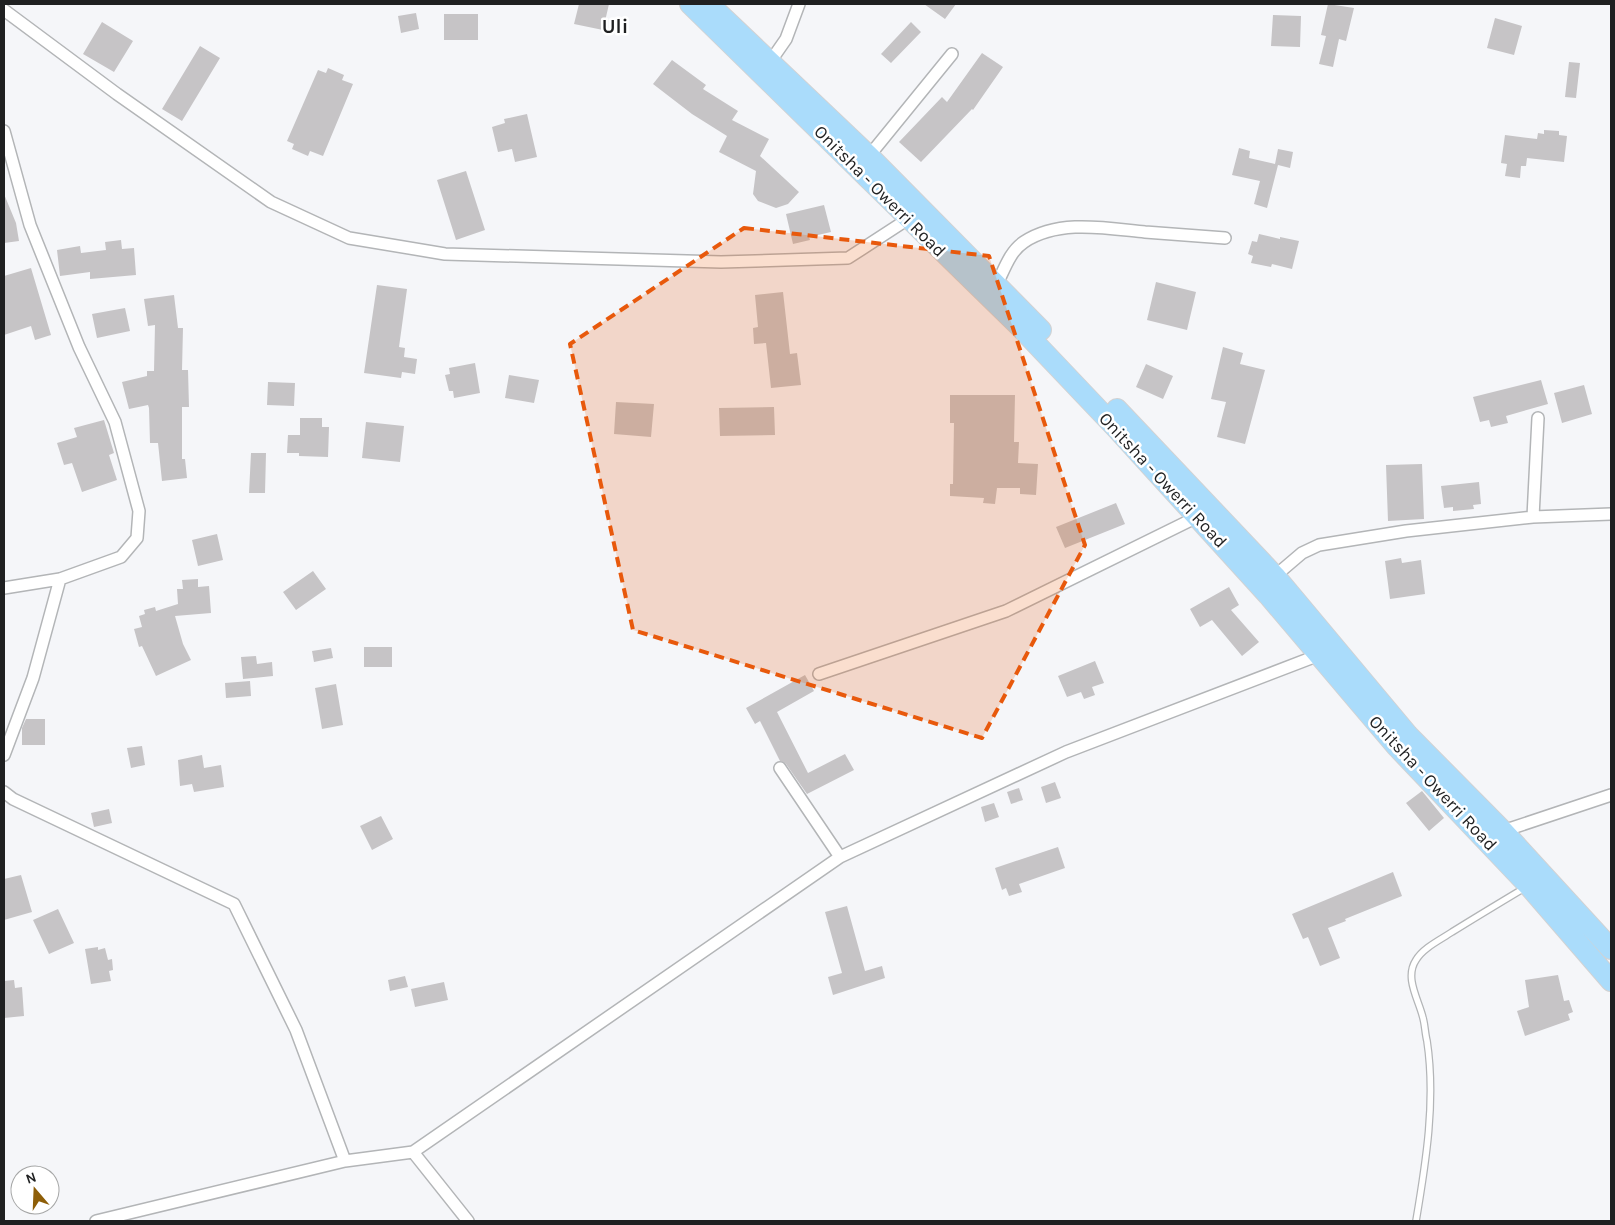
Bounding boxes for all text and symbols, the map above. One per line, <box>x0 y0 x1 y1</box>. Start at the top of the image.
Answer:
district label: Uli <box>602 15 628 38</box>
street label: Onitsha - Owerri Road <box>809 120 951 262</box>
street label: Onitsha - Owerri Road <box>1094 408 1232 552</box>
street label: Onitsha - Owerri Road <box>1364 711 1502 855</box>
north arrow <box>10 1165 60 1215</box>
text: N <box>23 1169 38 1188</box>

